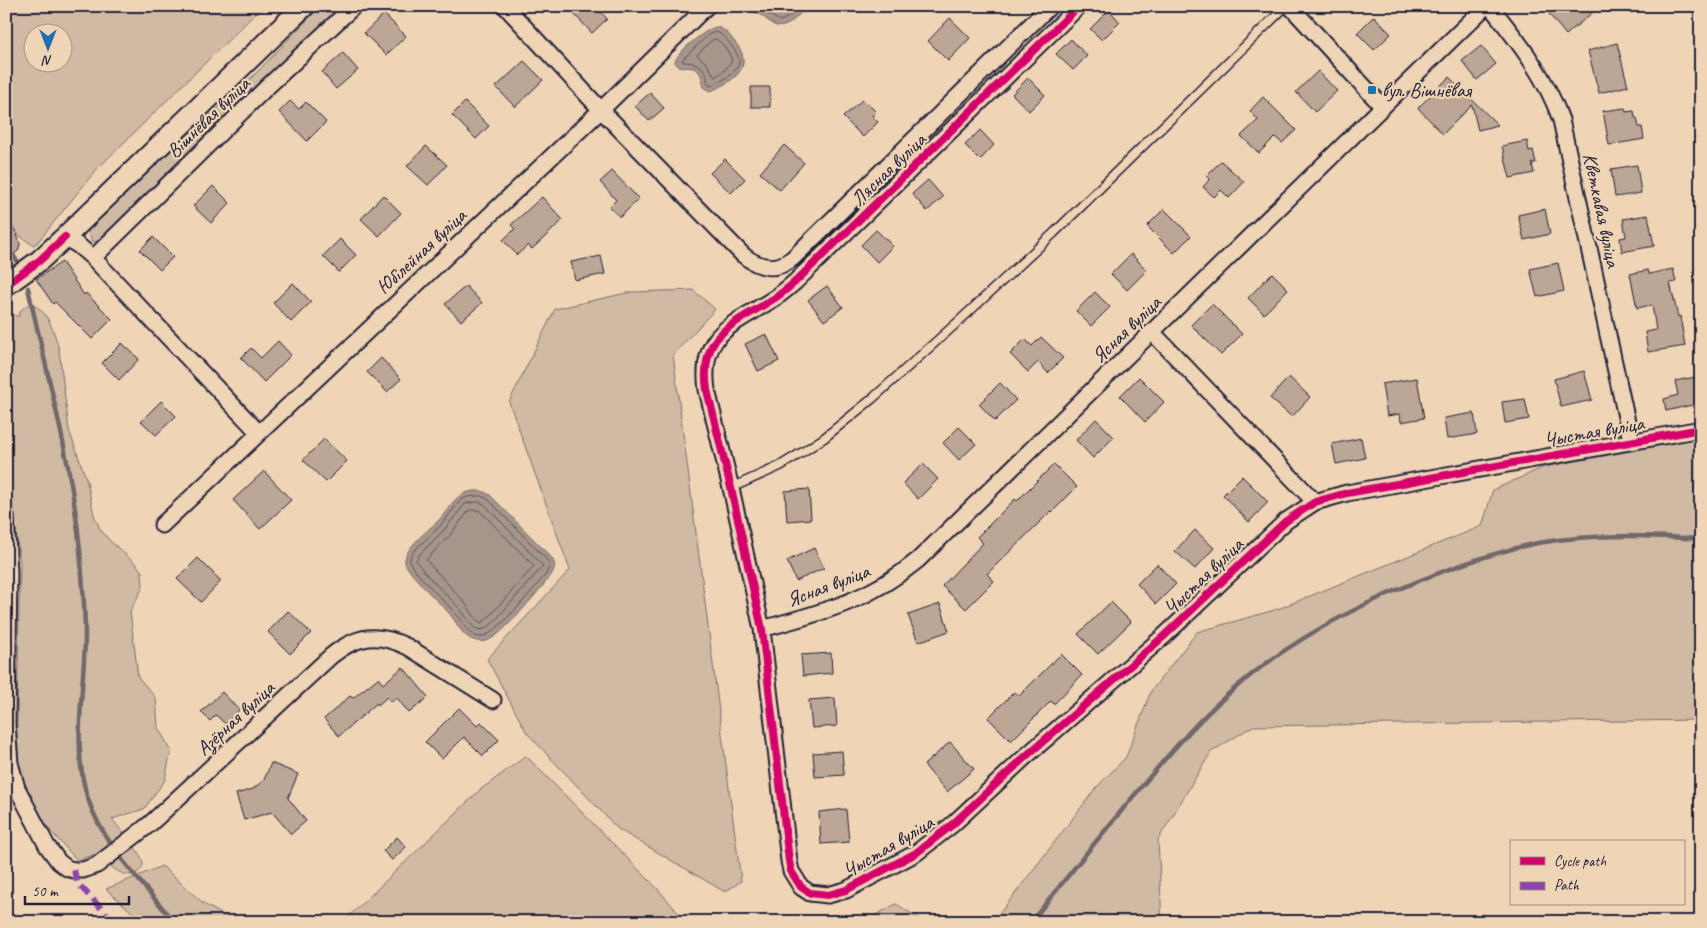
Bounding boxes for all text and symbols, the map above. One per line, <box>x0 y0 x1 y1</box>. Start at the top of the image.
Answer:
north arrow <box>22 22 72 72</box>
text: N <box>41 52 52 69</box>
street label: Вішнёвая вуліца <box>161 71 256 163</box>
place label: вул. Вішнёвая <box>1382 78 1473 103</box>
marker: вул. Вішнёвая <box>1366 84 1378 96</box>
street label: Лясная вуліца <box>846 127 932 211</box>
street label: Кветкавая вуліца <box>1577 151 1626 271</box>
street label: Юбілейная вуліца <box>371 202 472 299</box>
street label: Ясная вуліца <box>1086 289 1167 368</box>
street label: Чыстая вуліца <box>1542 410 1647 453</box>
street label: Чыстая вуліца <box>1158 531 1249 620</box>
street label: Ясная вуліца <box>783 558 874 613</box>
street label: Азёрная вуліца <box>191 675 281 762</box>
street label: Чыстая вуліца <box>839 809 939 883</box>
legend <box>1510 840 1684 906</box>
text: Cycle path <box>1554 852 1606 871</box>
scale bar <box>25 873 129 905</box>
text: Path <box>1554 876 1580 895</box>
text: 50 m <box>32 882 59 901</box>

